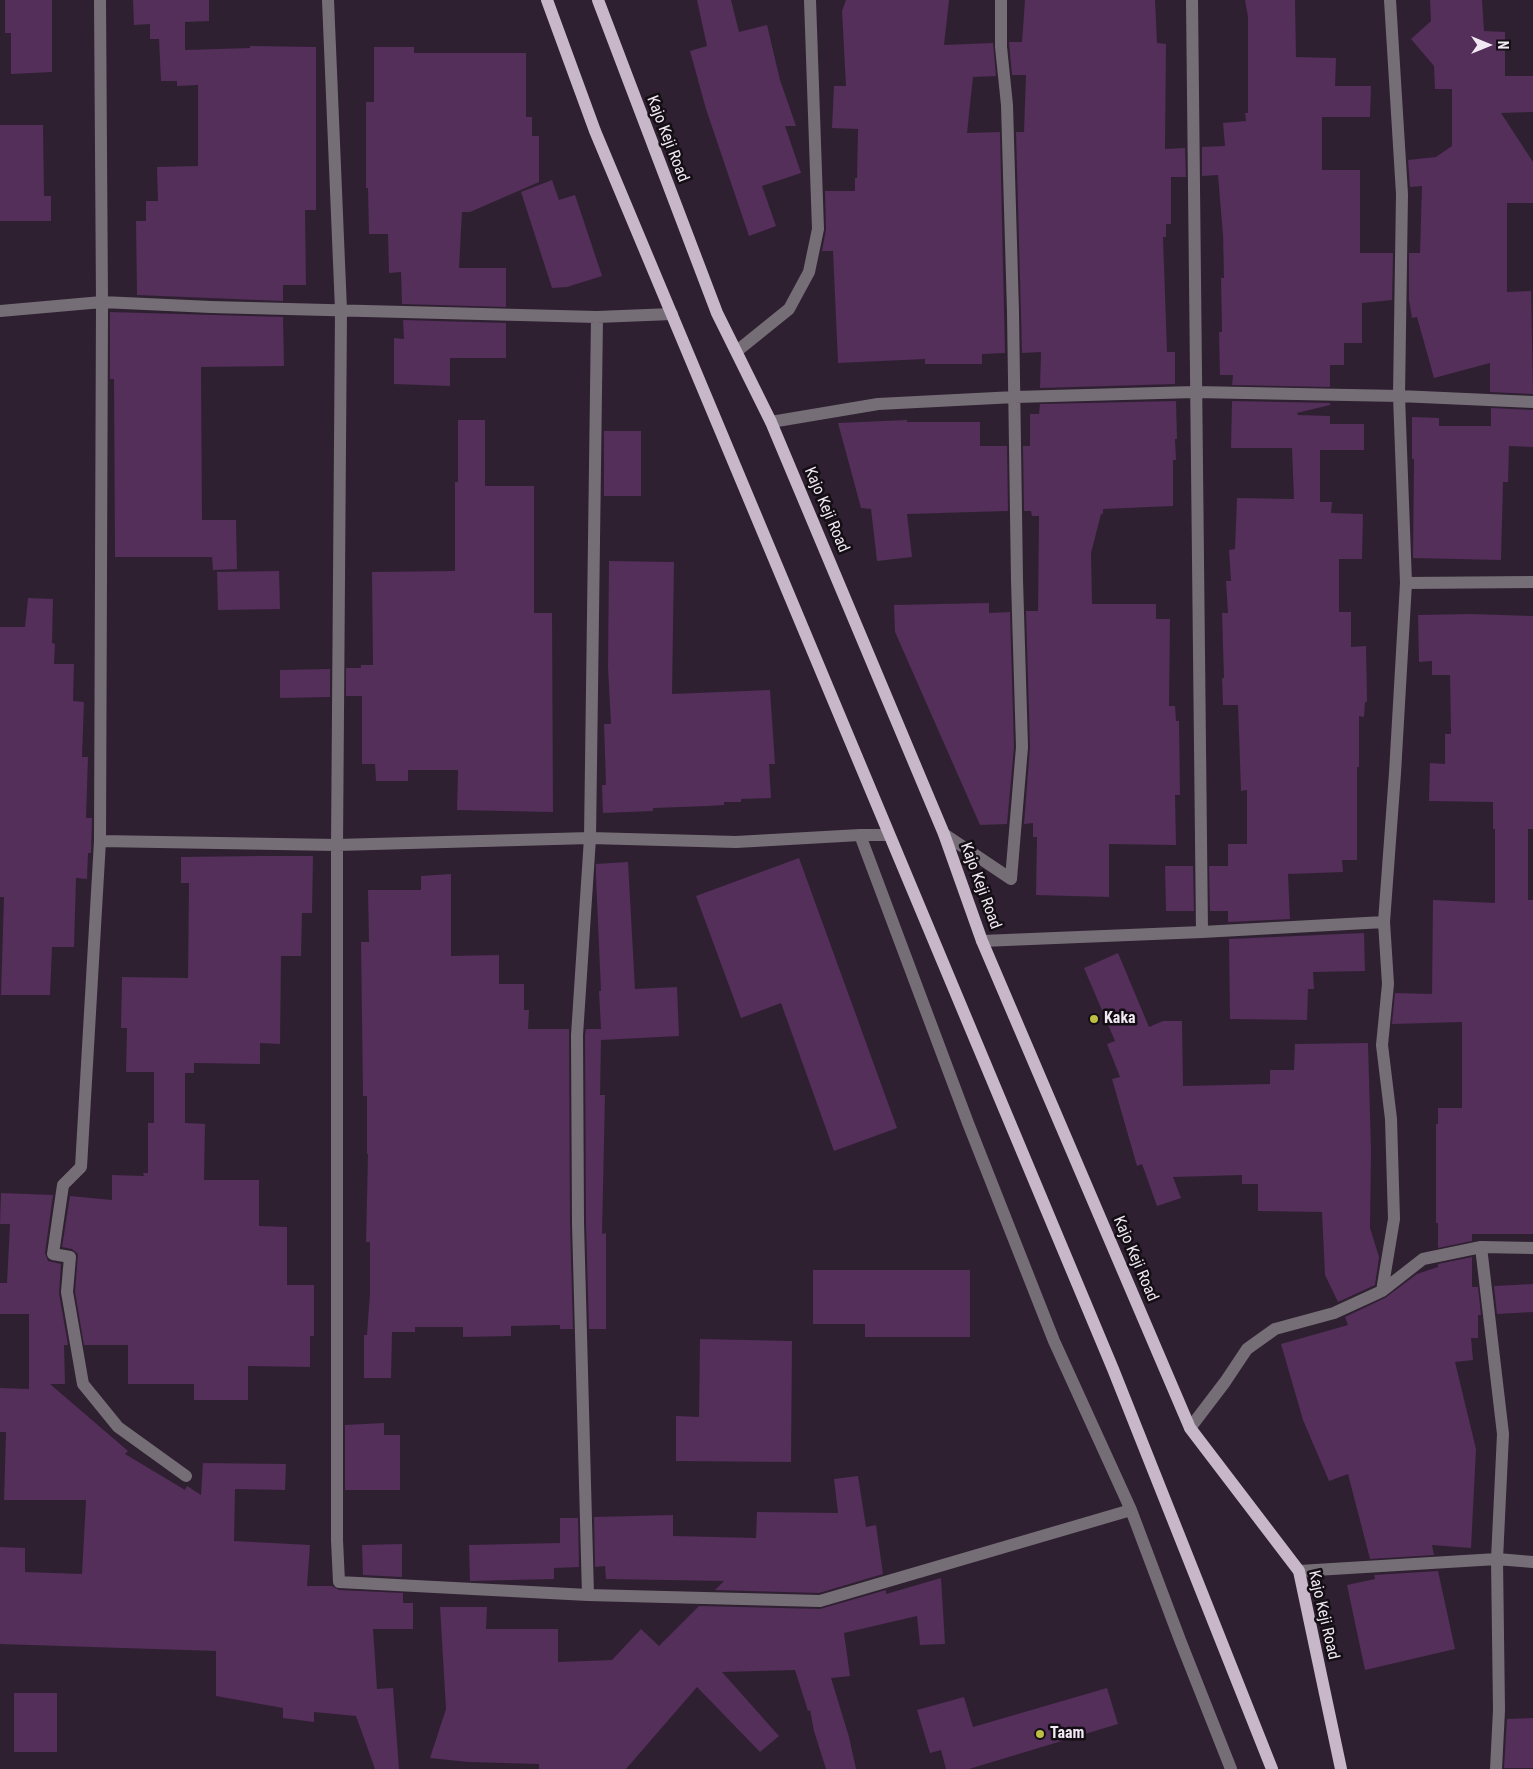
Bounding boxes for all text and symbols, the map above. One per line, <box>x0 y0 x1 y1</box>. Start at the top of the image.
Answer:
north arrow <box>1463 20 1513 70</box>
text: N <box>1495 41 1511 49</box>
street label: Kajo Keji Road <box>642 93 692 185</box>
street label: Kajo Keji Road <box>799 464 853 556</box>
street label: Kajo Keji Road <box>955 840 1005 932</box>
place label: Kaka <box>1104 1009 1136 1029</box>
marker: Kaka <box>1088 1013 1100 1025</box>
street label: Kajo Keji Road <box>1108 1213 1162 1305</box>
street label: Kajo Keji Road <box>1303 1569 1343 1661</box>
place label: Taam <box>1050 1724 1084 1744</box>
marker: Taam <box>1034 1728 1046 1740</box>

